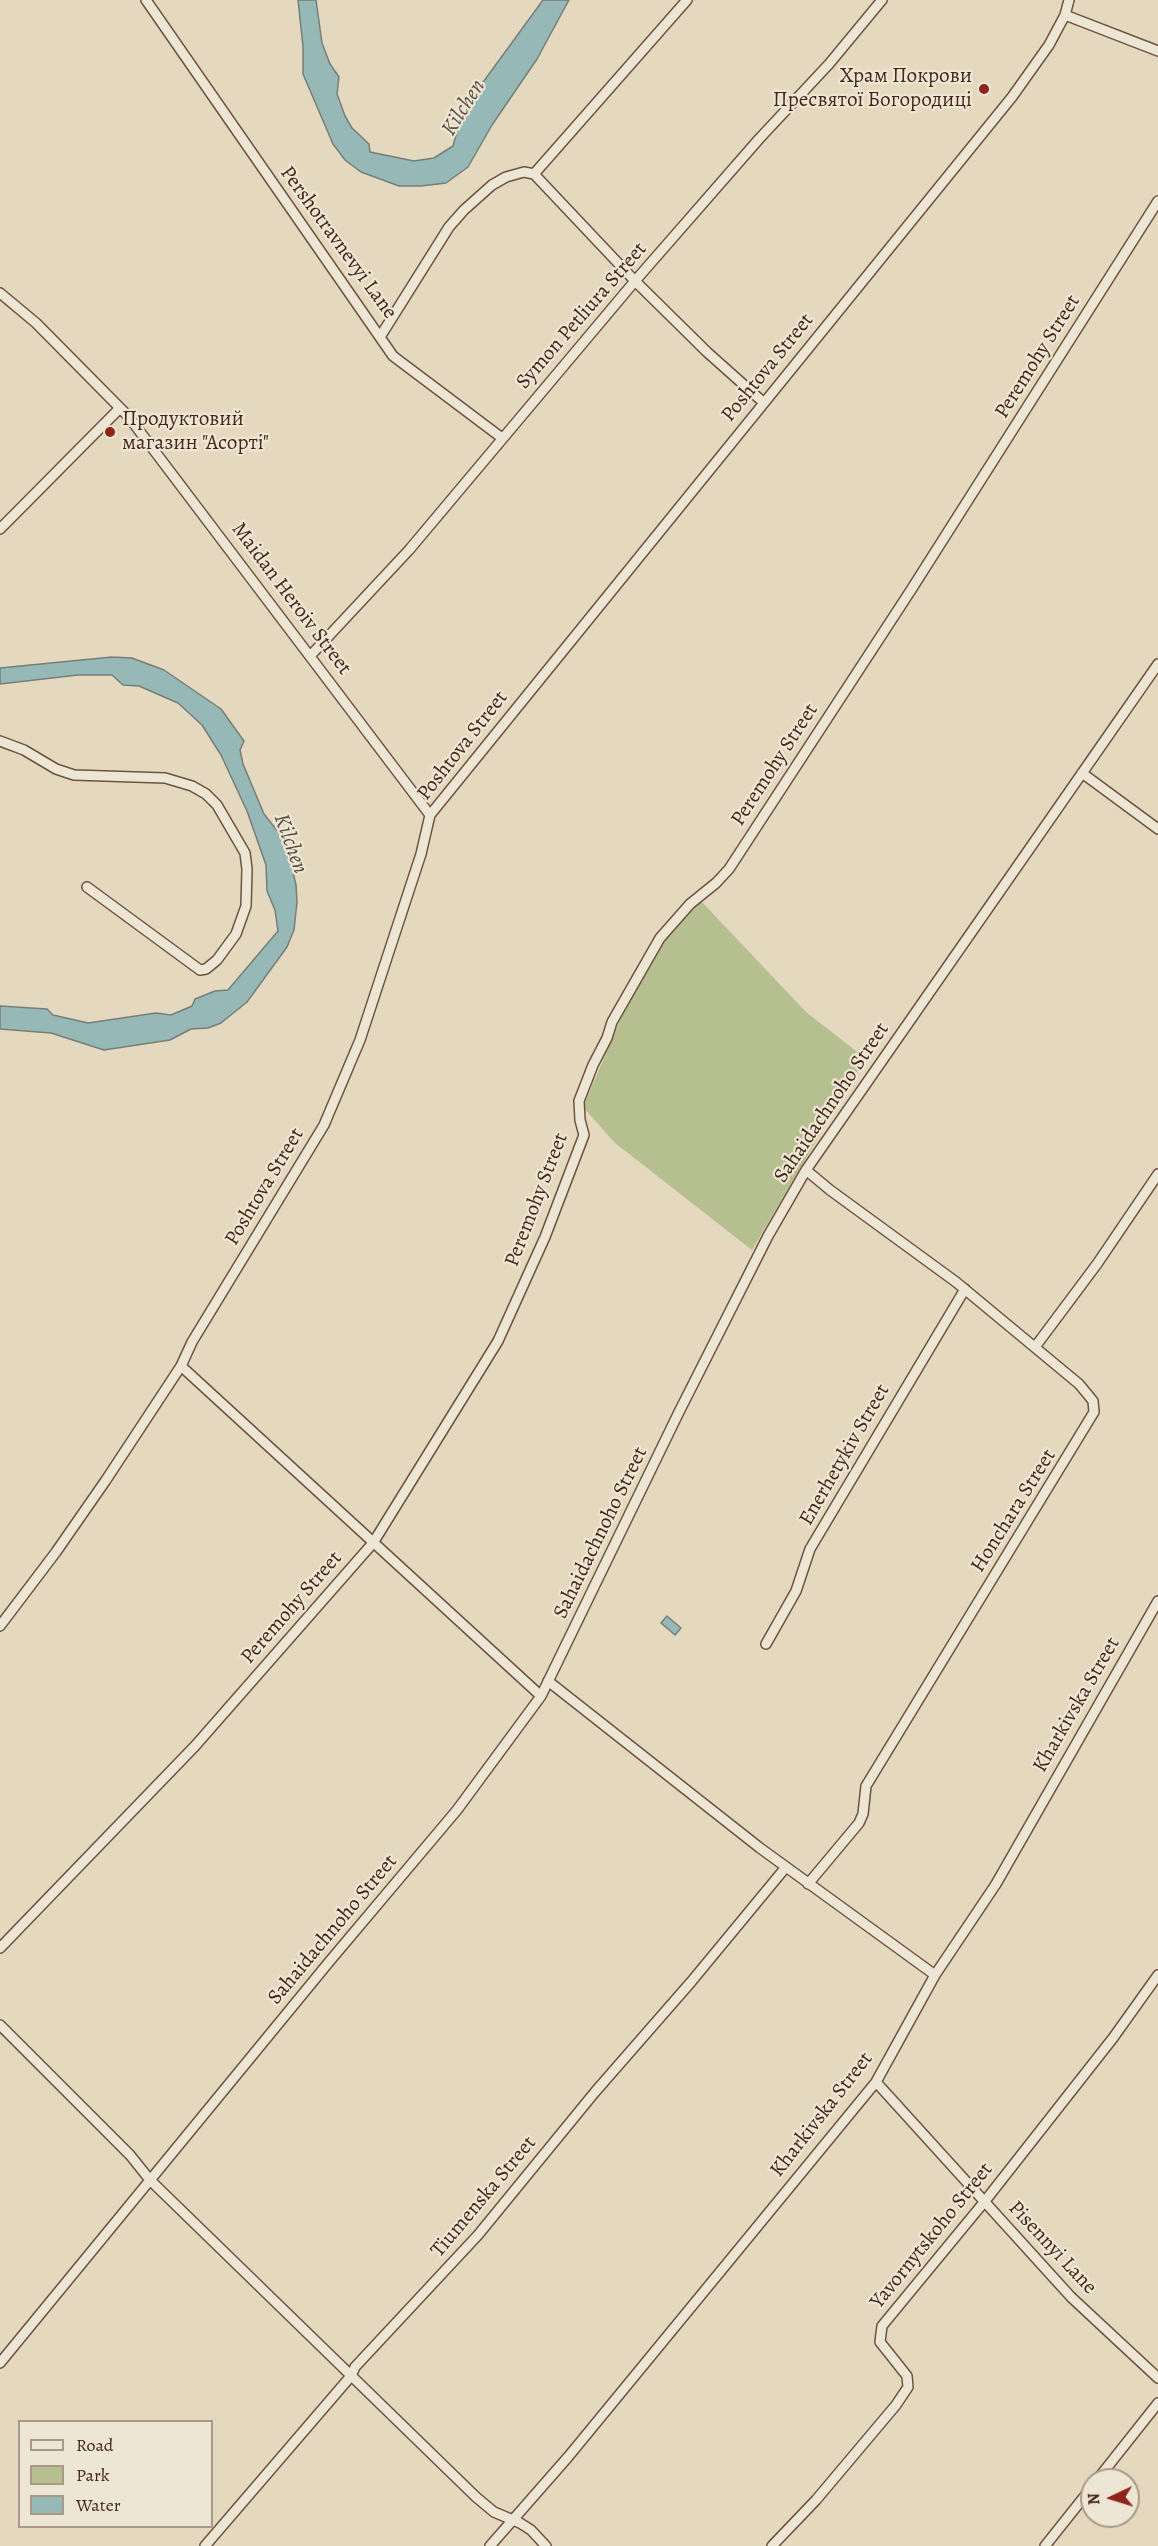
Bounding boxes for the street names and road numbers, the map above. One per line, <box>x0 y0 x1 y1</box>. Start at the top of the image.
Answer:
street label: Pershotravnevyi Lane <box>274 162 402 324</box>
street label: Symon Petliura Street <box>511 237 653 395</box>
street label: Peremohy Street <box>990 290 1086 424</box>
street label: Poshtova Street <box>717 309 819 427</box>
street label: Maidan Heroiv Street <box>226 518 356 680</box>
street label: Poshtova Street <box>412 686 514 806</box>
street label: Peremohy Street <box>726 699 824 831</box>
street label: Sahaidachnoho Street <box>769 1018 895 1188</box>
street label: Poshtova Street <box>220 1124 310 1250</box>
street label: Peremohy Street <box>500 1130 574 1270</box>
street label: Enerhetykiv Street <box>794 1380 896 1530</box>
street label: Sahaidachnoho Street <box>548 1443 654 1623</box>
street label: Honchara Street <box>966 1445 1062 1577</box>
street label: Peremohy Street <box>236 1546 348 1670</box>
street label: Kharkivska Street <box>1028 1633 1126 1777</box>
street label: Sahaidachnoho Street <box>263 1850 403 2010</box>
street label: Kharkivska Street <box>765 2047 879 2183</box>
street label: Tiumenska Street <box>426 2131 542 2263</box>
street label: Yavornytskoho Street <box>865 2158 999 2314</box>
street label: Pisennyi Lane <box>1002 2196 1102 2300</box>

